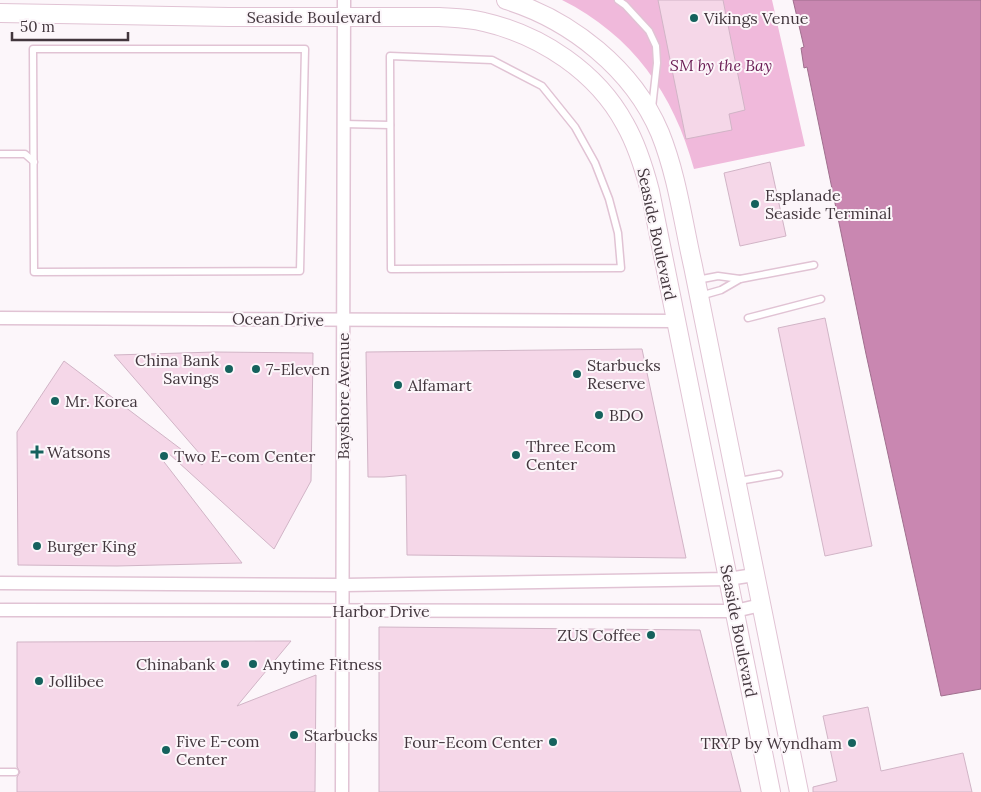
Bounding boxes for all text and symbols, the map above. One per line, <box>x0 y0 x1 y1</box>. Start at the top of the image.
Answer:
street label: Seaside Boulevard <box>247 7 382 27</box>
place label: Vikings Venue <box>703 8 809 28</box>
scale bar <box>12 10 129 42</box>
marker: Vikings Venue <box>688 12 700 24</box>
text: 50 m <box>20 17 55 36</box>
park label: SM by the Bay <box>670 55 772 75</box>
street label: Seaside Boulevard <box>633 166 681 302</box>
place label: Esplanade Seaside Terminal <box>765 185 892 223</box>
marker: Esplanade Seaside Terminal <box>749 198 761 210</box>
street label: Ocean Drive <box>232 308 324 330</box>
street label: Bayshore Avenue <box>333 332 353 459</box>
place label: China Bank Savings <box>135 350 219 388</box>
place label: Starbucks Reserve <box>587 355 661 393</box>
place label: 7-Eleven <box>266 359 330 379</box>
marker: China Bank Savings <box>223 363 235 375</box>
marker: 7-Eleven <box>250 363 262 375</box>
marker: Starbucks Reserve <box>571 368 583 380</box>
place label: Alfamart <box>407 375 473 395</box>
marker: Alfamart <box>392 379 404 391</box>
place label: Mr. Korea <box>65 391 138 411</box>
marker: Mr. Korea <box>49 395 61 407</box>
place label: BDO <box>609 405 643 425</box>
marker: BDO <box>593 409 605 421</box>
place label: Three Ecom Center <box>526 436 616 474</box>
place label: Watsons <box>47 442 111 462</box>
marker: Watsons <box>31 446 43 458</box>
place label: Two E-com Center <box>174 446 315 466</box>
marker: Three Ecom Center <box>510 449 522 461</box>
marker: Two E-com Center <box>158 450 170 462</box>
place label: Burger King <box>47 536 137 556</box>
marker: Burger King <box>31 540 43 552</box>
street label: Seaside Boulevard <box>716 563 762 699</box>
street label: Harbor Drive <box>332 601 430 621</box>
place label: ZUS Coffee <box>557 625 641 645</box>
marker: ZUS Coffee <box>645 629 657 641</box>
place label: Chinabank <box>136 654 215 674</box>
place label: Anytime Fitness <box>262 654 382 674</box>
marker: Chinabank <box>219 658 231 670</box>
marker: Anytime Fitness <box>247 658 259 670</box>
place label: Jollibee <box>48 671 104 691</box>
marker: Jollibee <box>33 675 45 687</box>
place label: Starbucks <box>304 725 378 745</box>
marker: Starbucks <box>288 729 300 741</box>
place label: Five E-com Center <box>176 731 260 769</box>
place label: Four-Ecom Center <box>404 732 543 752</box>
place label: TRYP by Wyndham <box>700 733 842 753</box>
marker: Four-Ecom Center <box>547 736 559 748</box>
marker: TRYP by Wyndham <box>846 737 858 749</box>
marker: Five E-com Center <box>160 744 172 756</box>

